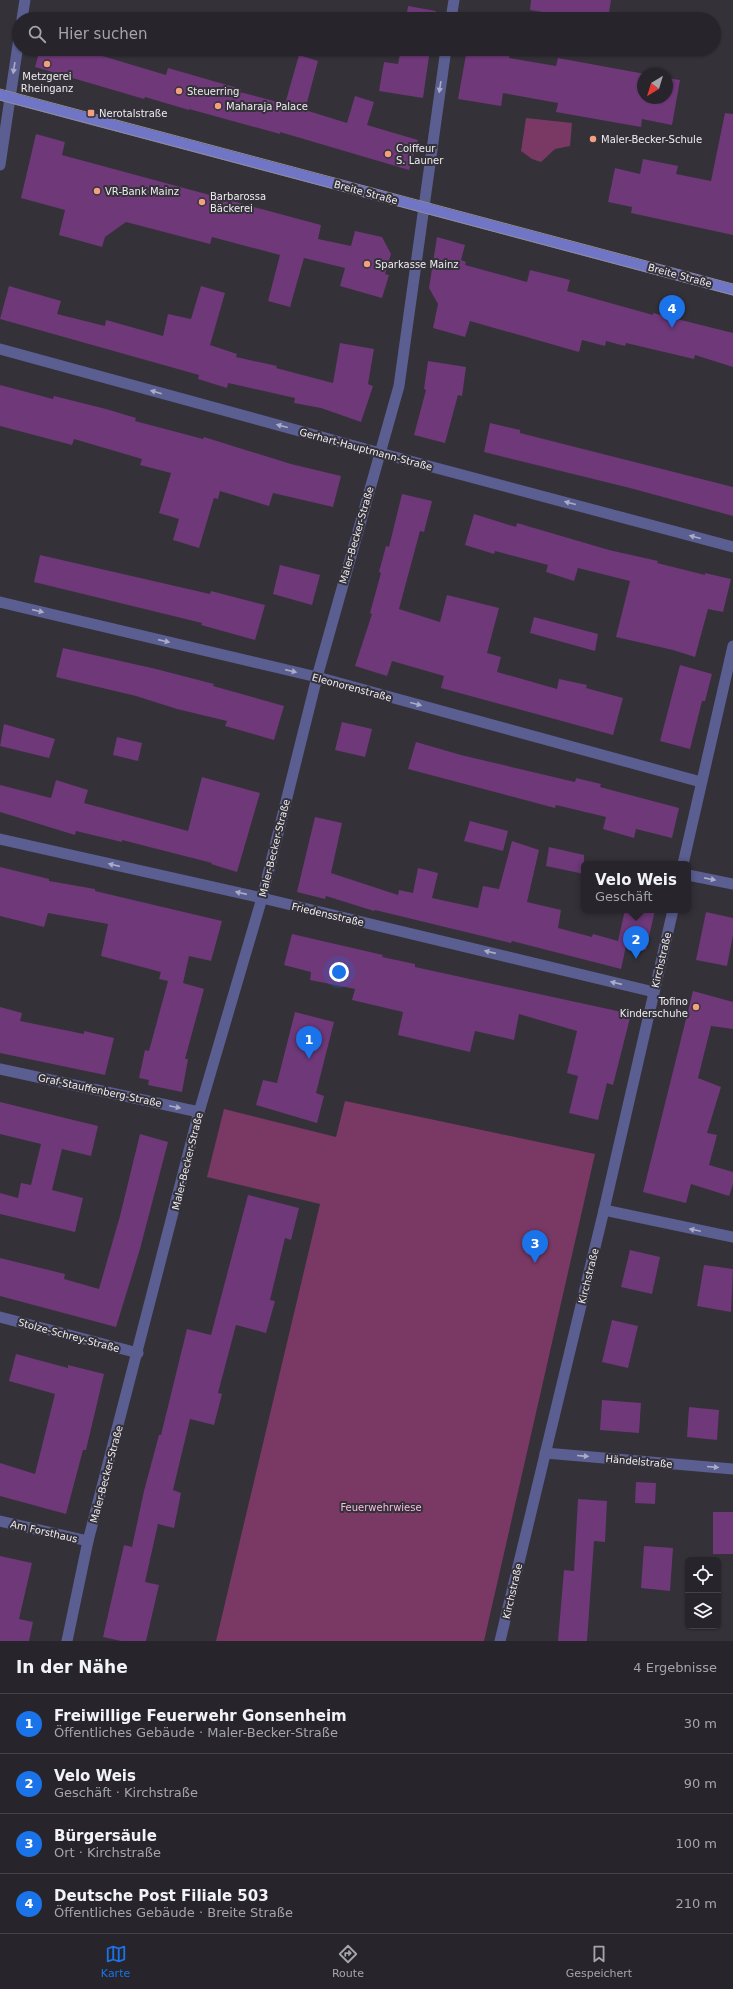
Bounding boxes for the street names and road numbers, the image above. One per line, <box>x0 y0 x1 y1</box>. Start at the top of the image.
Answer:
street label: Breite Straße <box>333 179 399 206</box>
street label: Breite Straße <box>647 262 713 289</box>
street label: Gerhart-Hauptmann-Straße <box>298 426 434 473</box>
street label: Maler-Becker-Straße <box>337 485 376 585</box>
street label: Eleonorenstraße <box>311 672 393 703</box>
street label: Maler-Becker-Straße <box>257 798 292 898</box>
street label: Friedensstraße <box>291 901 365 928</box>
street label: Kirchstraße <box>650 931 673 989</box>
street label: Graf-Stauffenberg-Straße <box>37 1072 163 1109</box>
street label: Maler-Becker-Straße <box>170 1111 205 1211</box>
street label: Kirchstraße <box>576 1247 601 1305</box>
street label: Stolze-Schrey-Straße <box>17 1317 121 1354</box>
street label: Maler-Becker-Straße <box>88 1424 125 1524</box>
street label: Händelstraße <box>605 1453 673 1470</box>
street label: Am Forsthaus <box>9 1518 79 1545</box>
street label: Kirchstraße <box>501 1562 524 1620</box>

